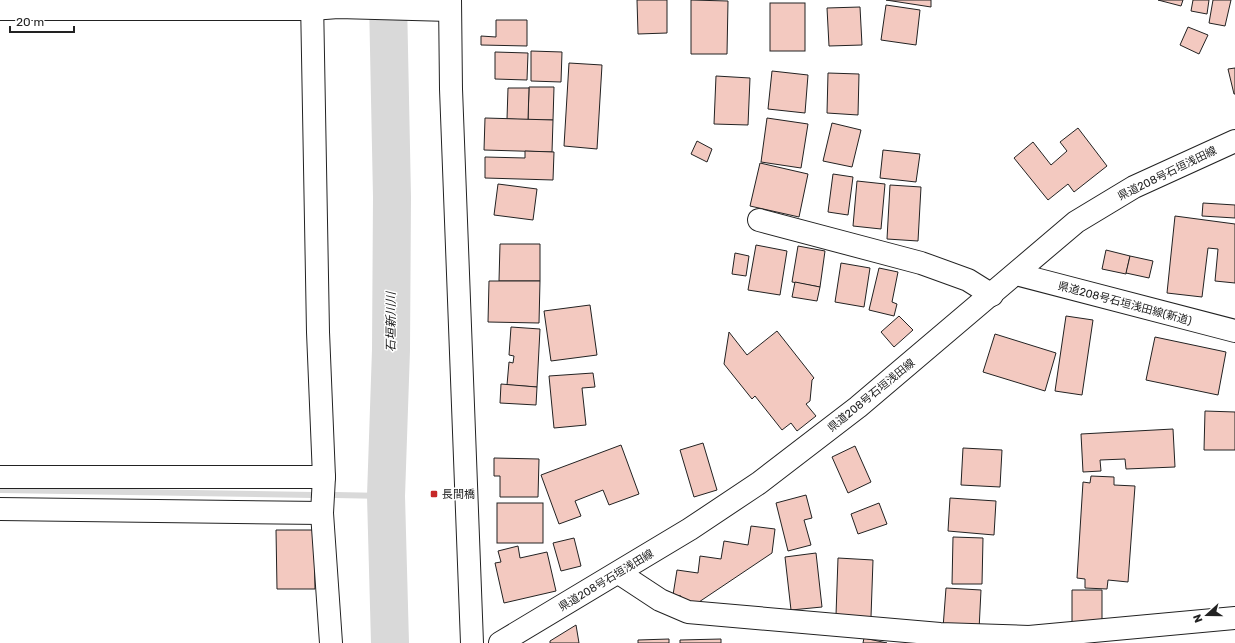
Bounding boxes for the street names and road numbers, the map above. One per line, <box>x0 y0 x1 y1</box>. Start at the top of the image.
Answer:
street label: 県道208号石垣浅田線 <box>1116 144 1219 203</box>
street label: 県道208号石垣浅田線(新道) <box>1057 279 1193 328</box>
street label: 県道208号石垣浅田線 <box>825 356 918 435</box>
street label: 県道208号石垣浅田線 <box>556 547 656 614</box>

